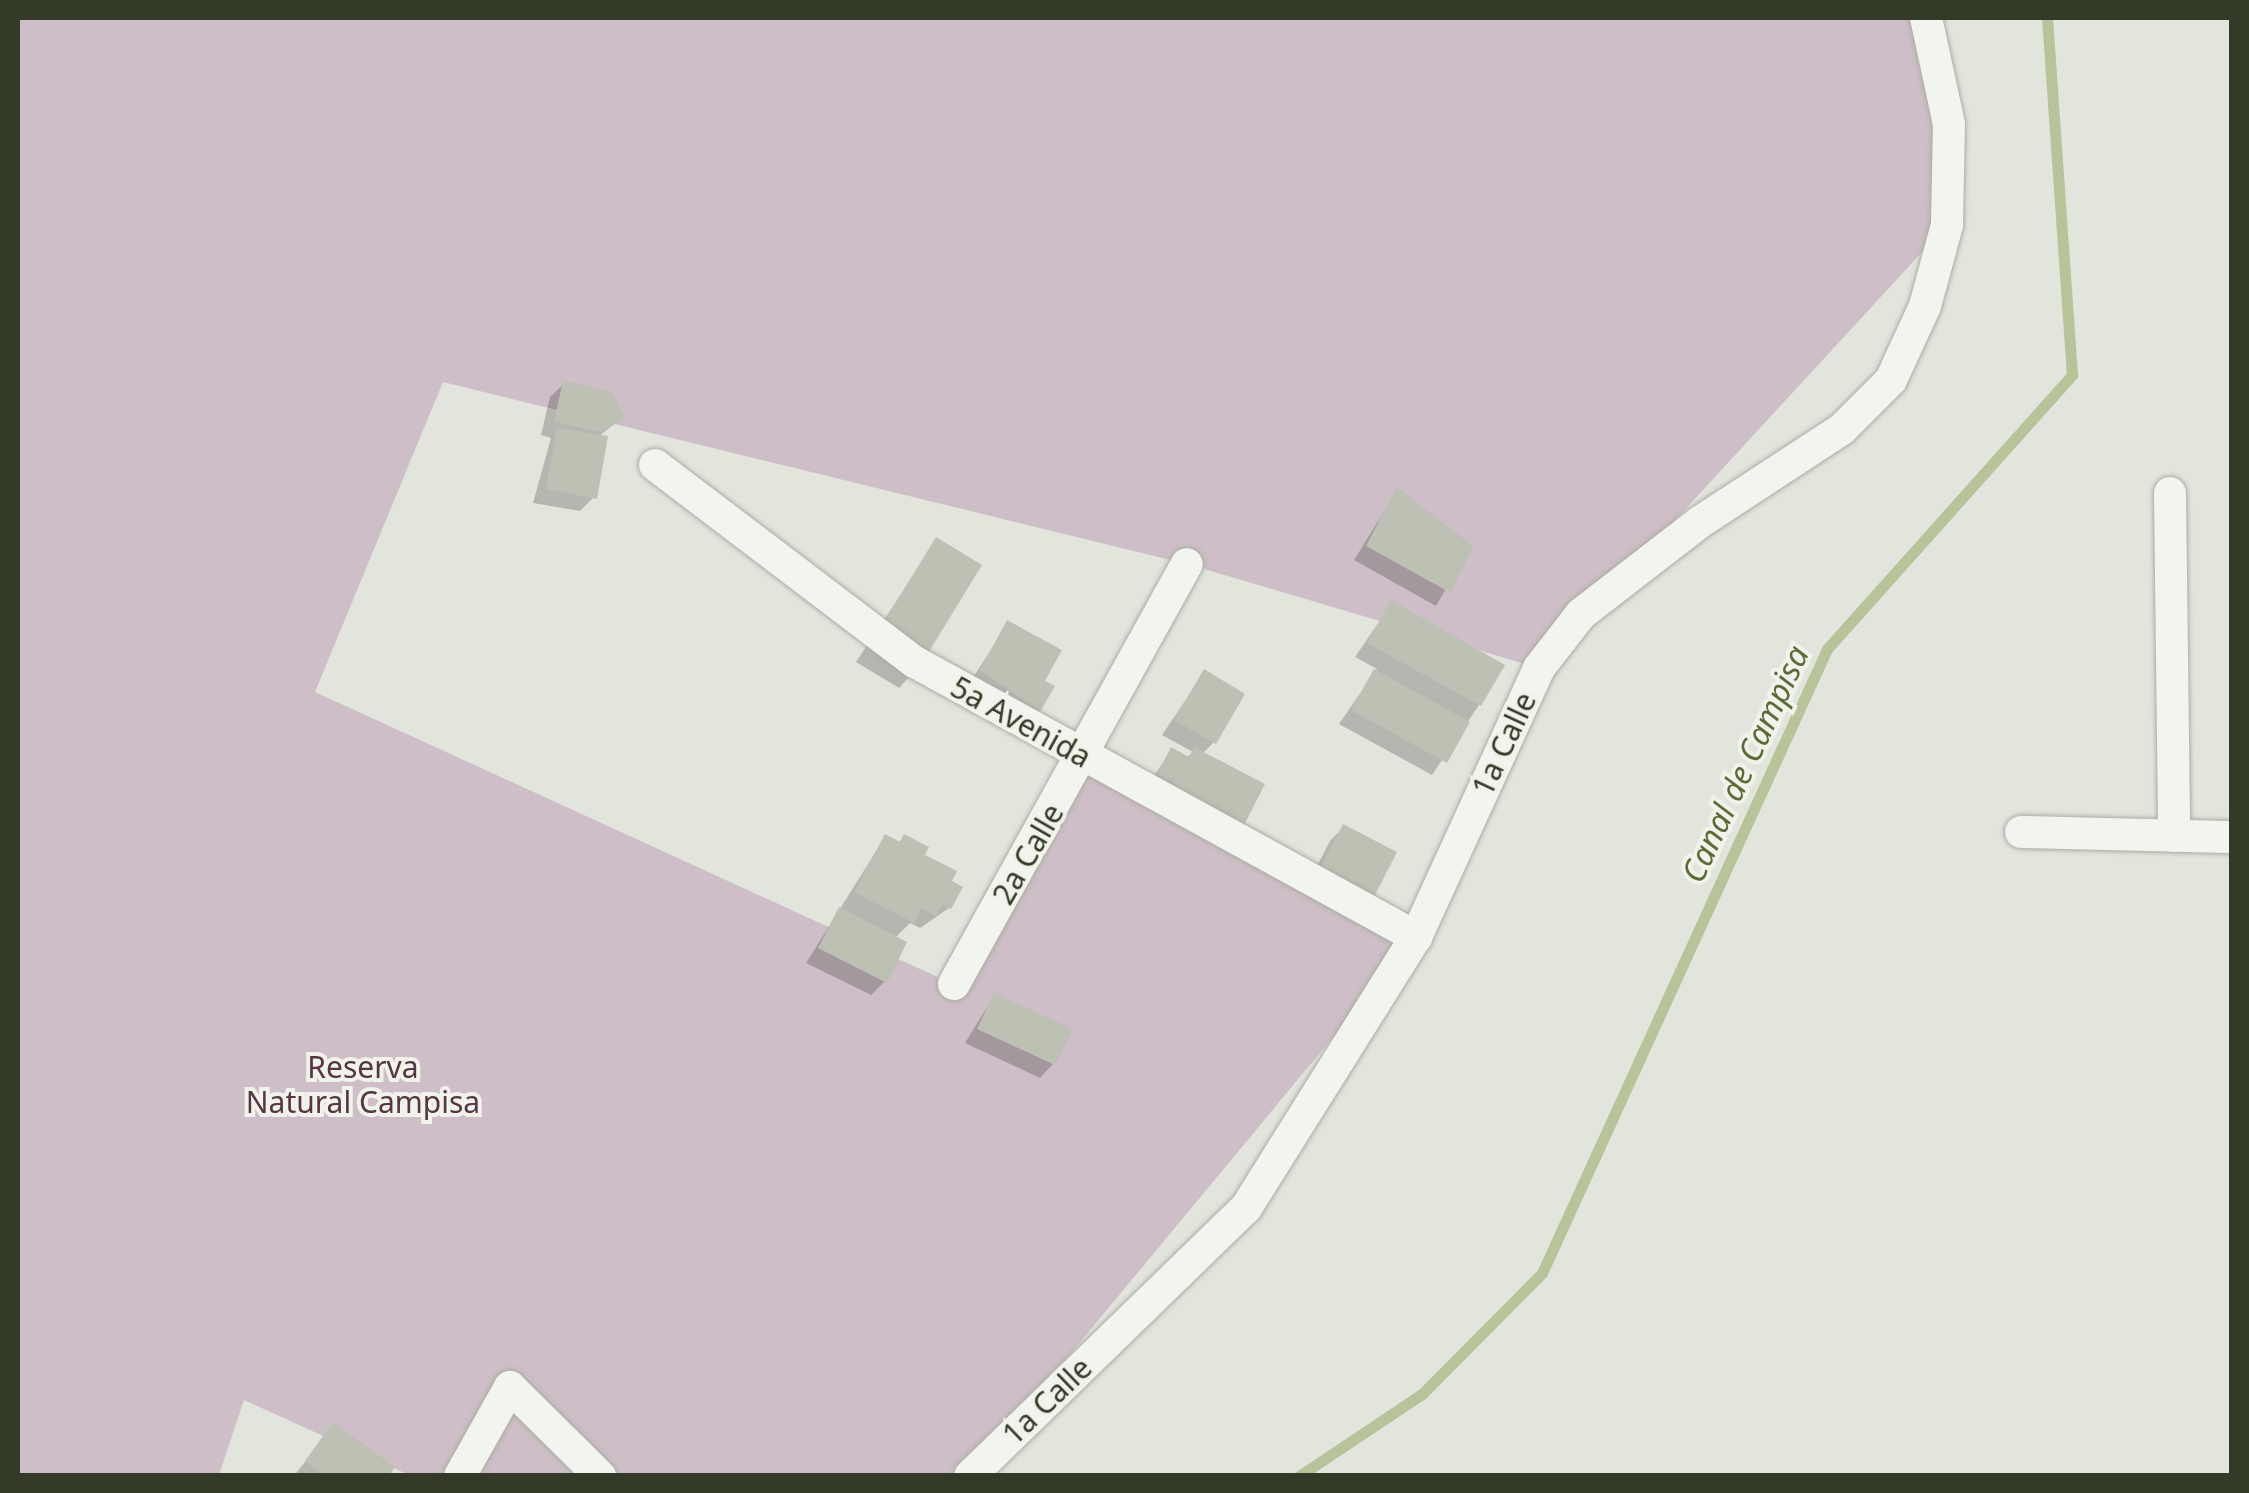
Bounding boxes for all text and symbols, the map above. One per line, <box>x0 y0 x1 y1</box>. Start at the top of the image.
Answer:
water label: Canal de Campisa <box>1673 640 1817 888</box>
street label: 5a Avenida <box>945 669 1097 775</box>
street label: 1a Calle <box>1464 687 1544 801</box>
street label: 2a Calle <box>985 797 1071 911</box>
park label: Reserva Natural Campisa <box>246 1049 480 1120</box>
street label: 1a Calle <box>995 1350 1099 1452</box>

